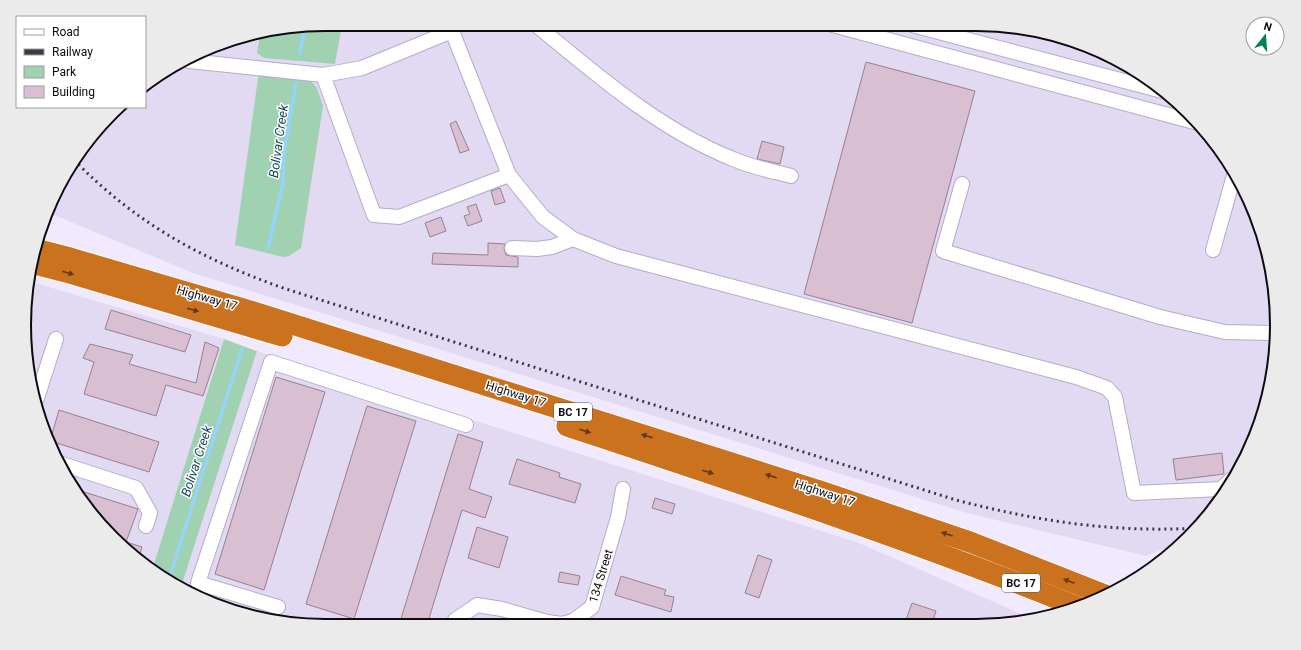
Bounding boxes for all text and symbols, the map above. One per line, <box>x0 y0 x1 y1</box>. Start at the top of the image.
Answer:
legend <box>16 16 146 108</box>
north arrow <box>1245 16 1285 56</box>
text: N <box>1262 20 1274 34</box>
text: Road <box>52 25 80 39</box>
text: Railway <box>52 45 93 59</box>
text: Park <box>52 65 77 79</box>
text: Building <box>52 85 95 99</box>
water label: Bolivar Creek <box>266 103 291 179</box>
one-way arrow <box>63 270 75 276</box>
street label: Highway 17 <box>175 283 239 313</box>
one-way arrow <box>187 307 199 313</box>
street label: Highway 17 <box>484 378 548 410</box>
road number: BC 17 <box>554 403 592 421</box>
water label: Bolivar Creek <box>178 423 215 498</box>
one-way arrow <box>579 429 591 435</box>
one-way arrow <box>641 433 653 439</box>
one-way arrow <box>702 470 714 476</box>
one-way arrow <box>765 472 777 478</box>
street label: Highway 17 <box>793 477 857 509</box>
one-way arrow <box>941 531 953 537</box>
street label: 134 Street <box>586 548 616 604</box>
road number: BC 17 <box>1002 574 1040 592</box>
one-way arrow <box>1062 577 1074 583</box>

